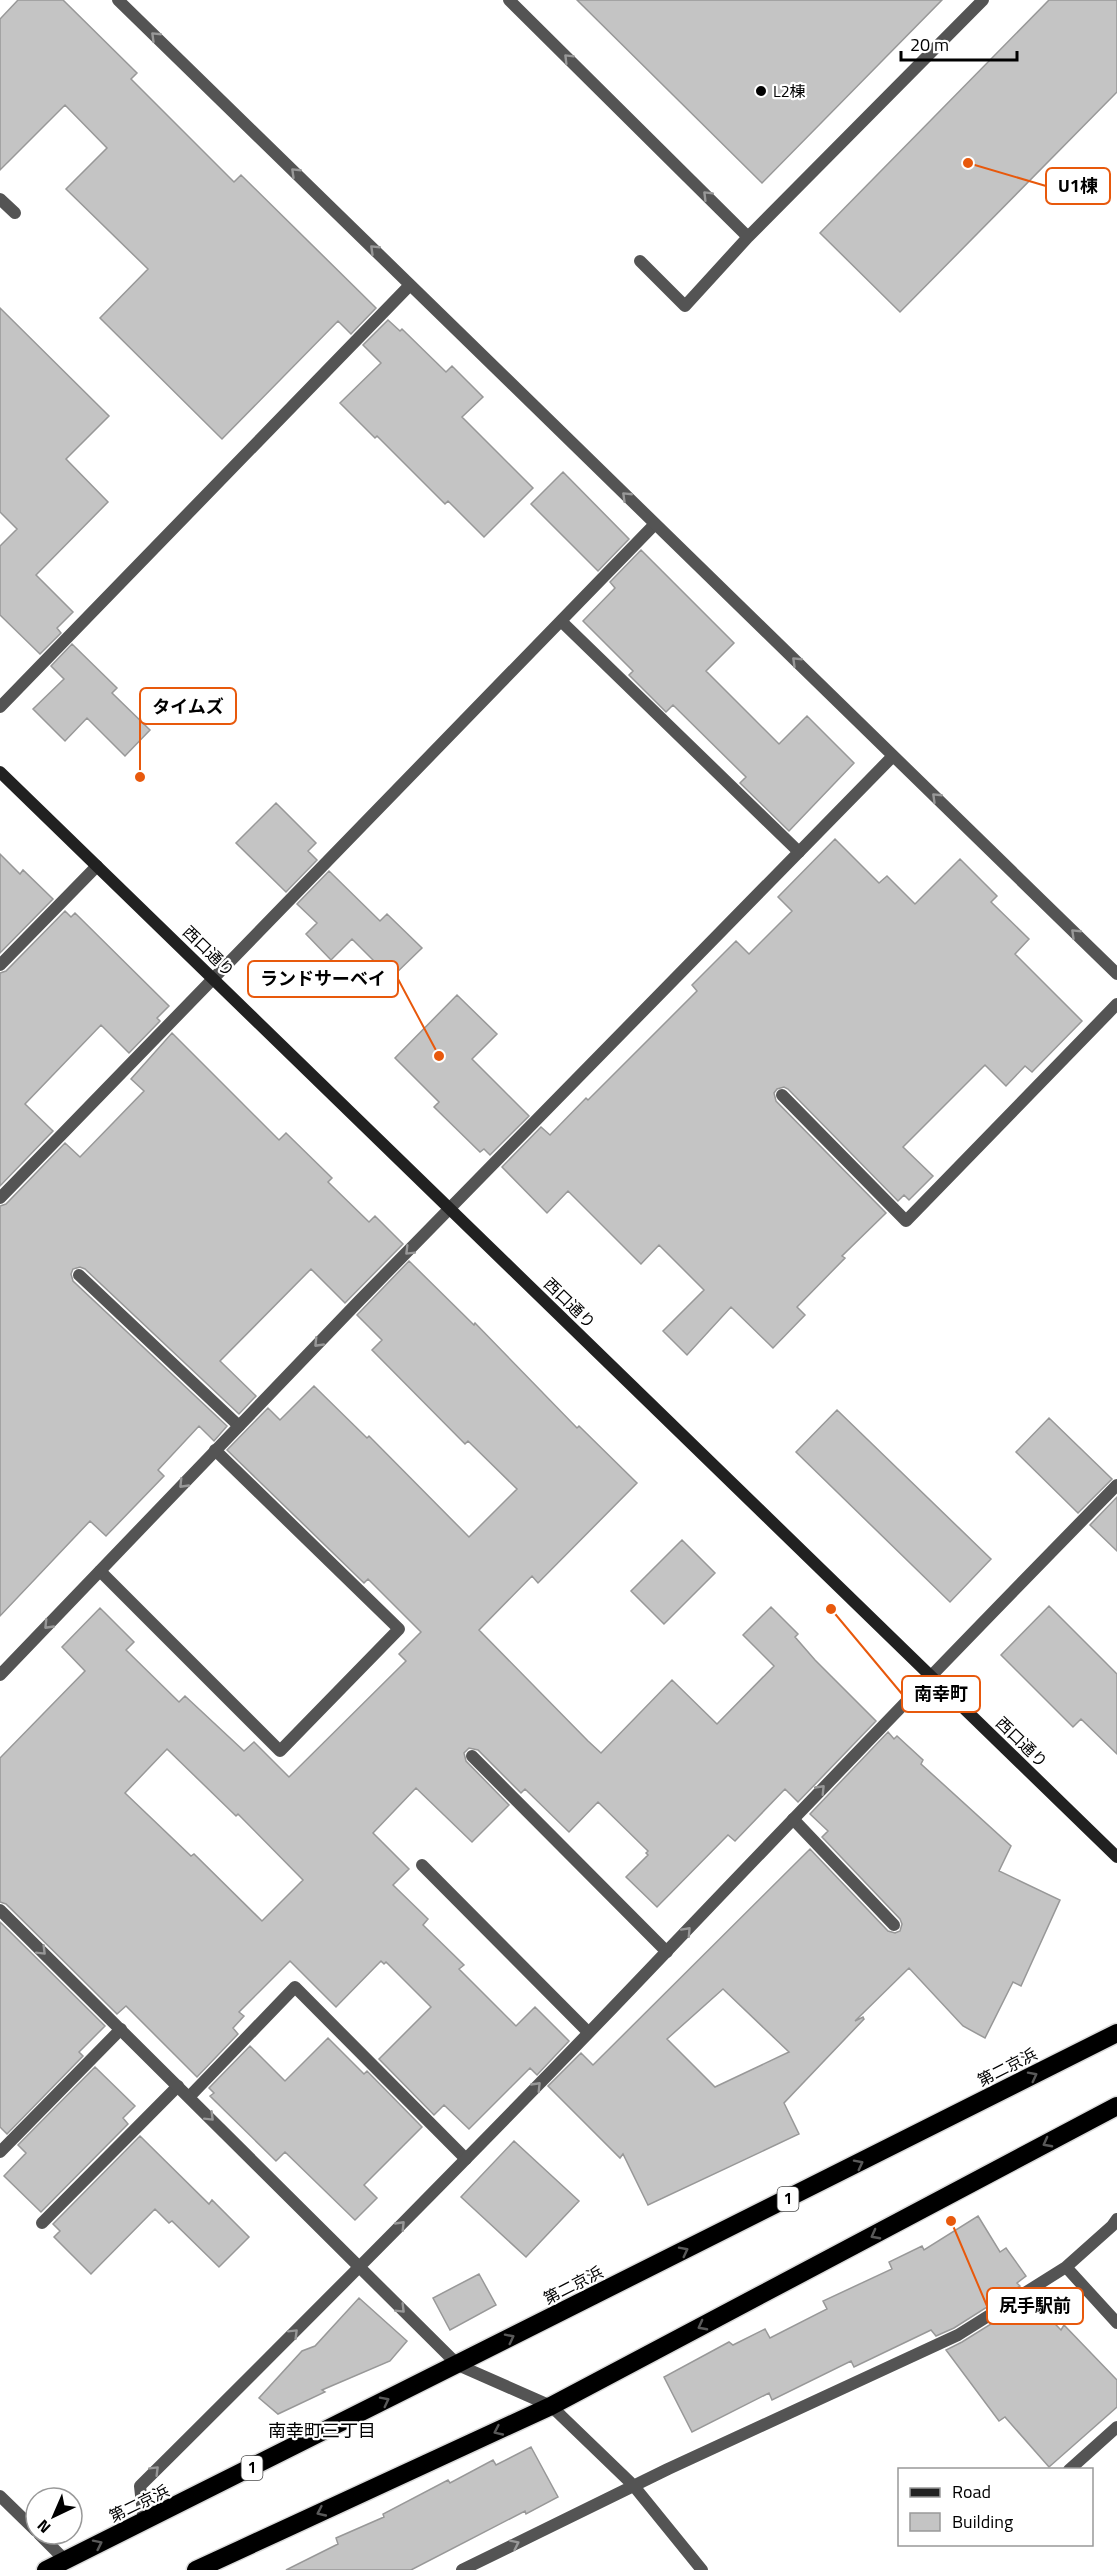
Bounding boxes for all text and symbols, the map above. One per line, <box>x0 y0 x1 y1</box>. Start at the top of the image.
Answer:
scale bar <box>901 24 1016 62</box>
text: 20 m <box>910 31 949 58</box>
one-way arrow <box>152 32 162 43</box>
one-way arrow <box>565 55 576 66</box>
place label: L2棟 <box>773 79 806 103</box>
marker: L2棟 <box>754 84 768 98</box>
one-way arrow <box>291 168 301 179</box>
callout: U1棟 <box>1046 168 1110 204</box>
text: U1棟 <box>1058 172 1098 199</box>
one-way arrow <box>703 192 714 203</box>
one-way arrow <box>370 245 380 256</box>
one-way arrow <box>623 492 634 503</box>
one-way arrow <box>792 657 803 668</box>
callout: タイムズ <box>140 688 236 724</box>
text: タイムズ <box>152 693 224 720</box>
one-way arrow <box>932 793 942 804</box>
street label: 西口通り <box>178 920 240 982</box>
one-way arrow <box>1072 930 1083 941</box>
callout: ランドサーベイ <box>248 961 398 997</box>
text: ランドサーベイ <box>260 965 386 992</box>
one-way arrow <box>405 1244 415 1255</box>
street label: 西口通り <box>539 1272 601 1334</box>
one-way arrow <box>314 1337 325 1347</box>
one-way arrow <box>179 1477 190 1487</box>
one-way arrow <box>44 1618 55 1628</box>
callout: 南幸町 <box>902 1676 980 1712</box>
text: 南幸町 <box>914 1680 968 1707</box>
street label: 西口通り <box>991 1711 1053 1773</box>
one-way arrow <box>814 1785 825 1795</box>
one-way arrow <box>680 1927 691 1937</box>
one-way arrow <box>34 1943 45 1954</box>
street label: 第二京浜 <box>973 2042 1041 2092</box>
one-way arrow <box>1027 2071 1038 2083</box>
one-way arrow <box>529 2082 540 2093</box>
one-way arrow <box>203 2110 214 2121</box>
one-way arrow <box>1042 2136 1053 2147</box>
one-way arrow <box>852 2159 863 2171</box>
road number: 1 <box>778 2187 798 2211</box>
one-way arrow <box>393 2222 404 2233</box>
one-way arrow <box>870 2228 881 2239</box>
one-way arrow <box>678 2247 689 2258</box>
street label: 第二京浜 <box>539 2260 607 2310</box>
callout: 尻手駅前 <box>987 2288 1083 2324</box>
text: 尻手駅前 <box>999 2292 1071 2319</box>
one-way arrow <box>394 2301 405 2312</box>
one-way arrow <box>698 2319 709 2330</box>
one-way arrow <box>287 2329 297 2340</box>
one-way arrow <box>504 2334 515 2346</box>
one-way arrow <box>379 2397 390 2408</box>
district label: 南幸町三丁目 <box>268 2417 376 2444</box>
one-way arrow <box>494 2423 505 2435</box>
road number: 1 <box>242 2456 262 2480</box>
one-way arrow <box>148 2467 159 2478</box>
legend <box>898 2468 1093 2546</box>
street label: 第二京浜 <box>105 2478 173 2528</box>
text: Road <box>952 2478 991 2505</box>
north arrow <box>24 2486 84 2546</box>
one-way arrow <box>317 2505 328 2517</box>
text: Building <box>952 2508 1013 2535</box>
text: N <box>31 2514 56 2539</box>
one-way arrow <box>92 2540 103 2552</box>
one-way arrow <box>508 2540 519 2551</box>

